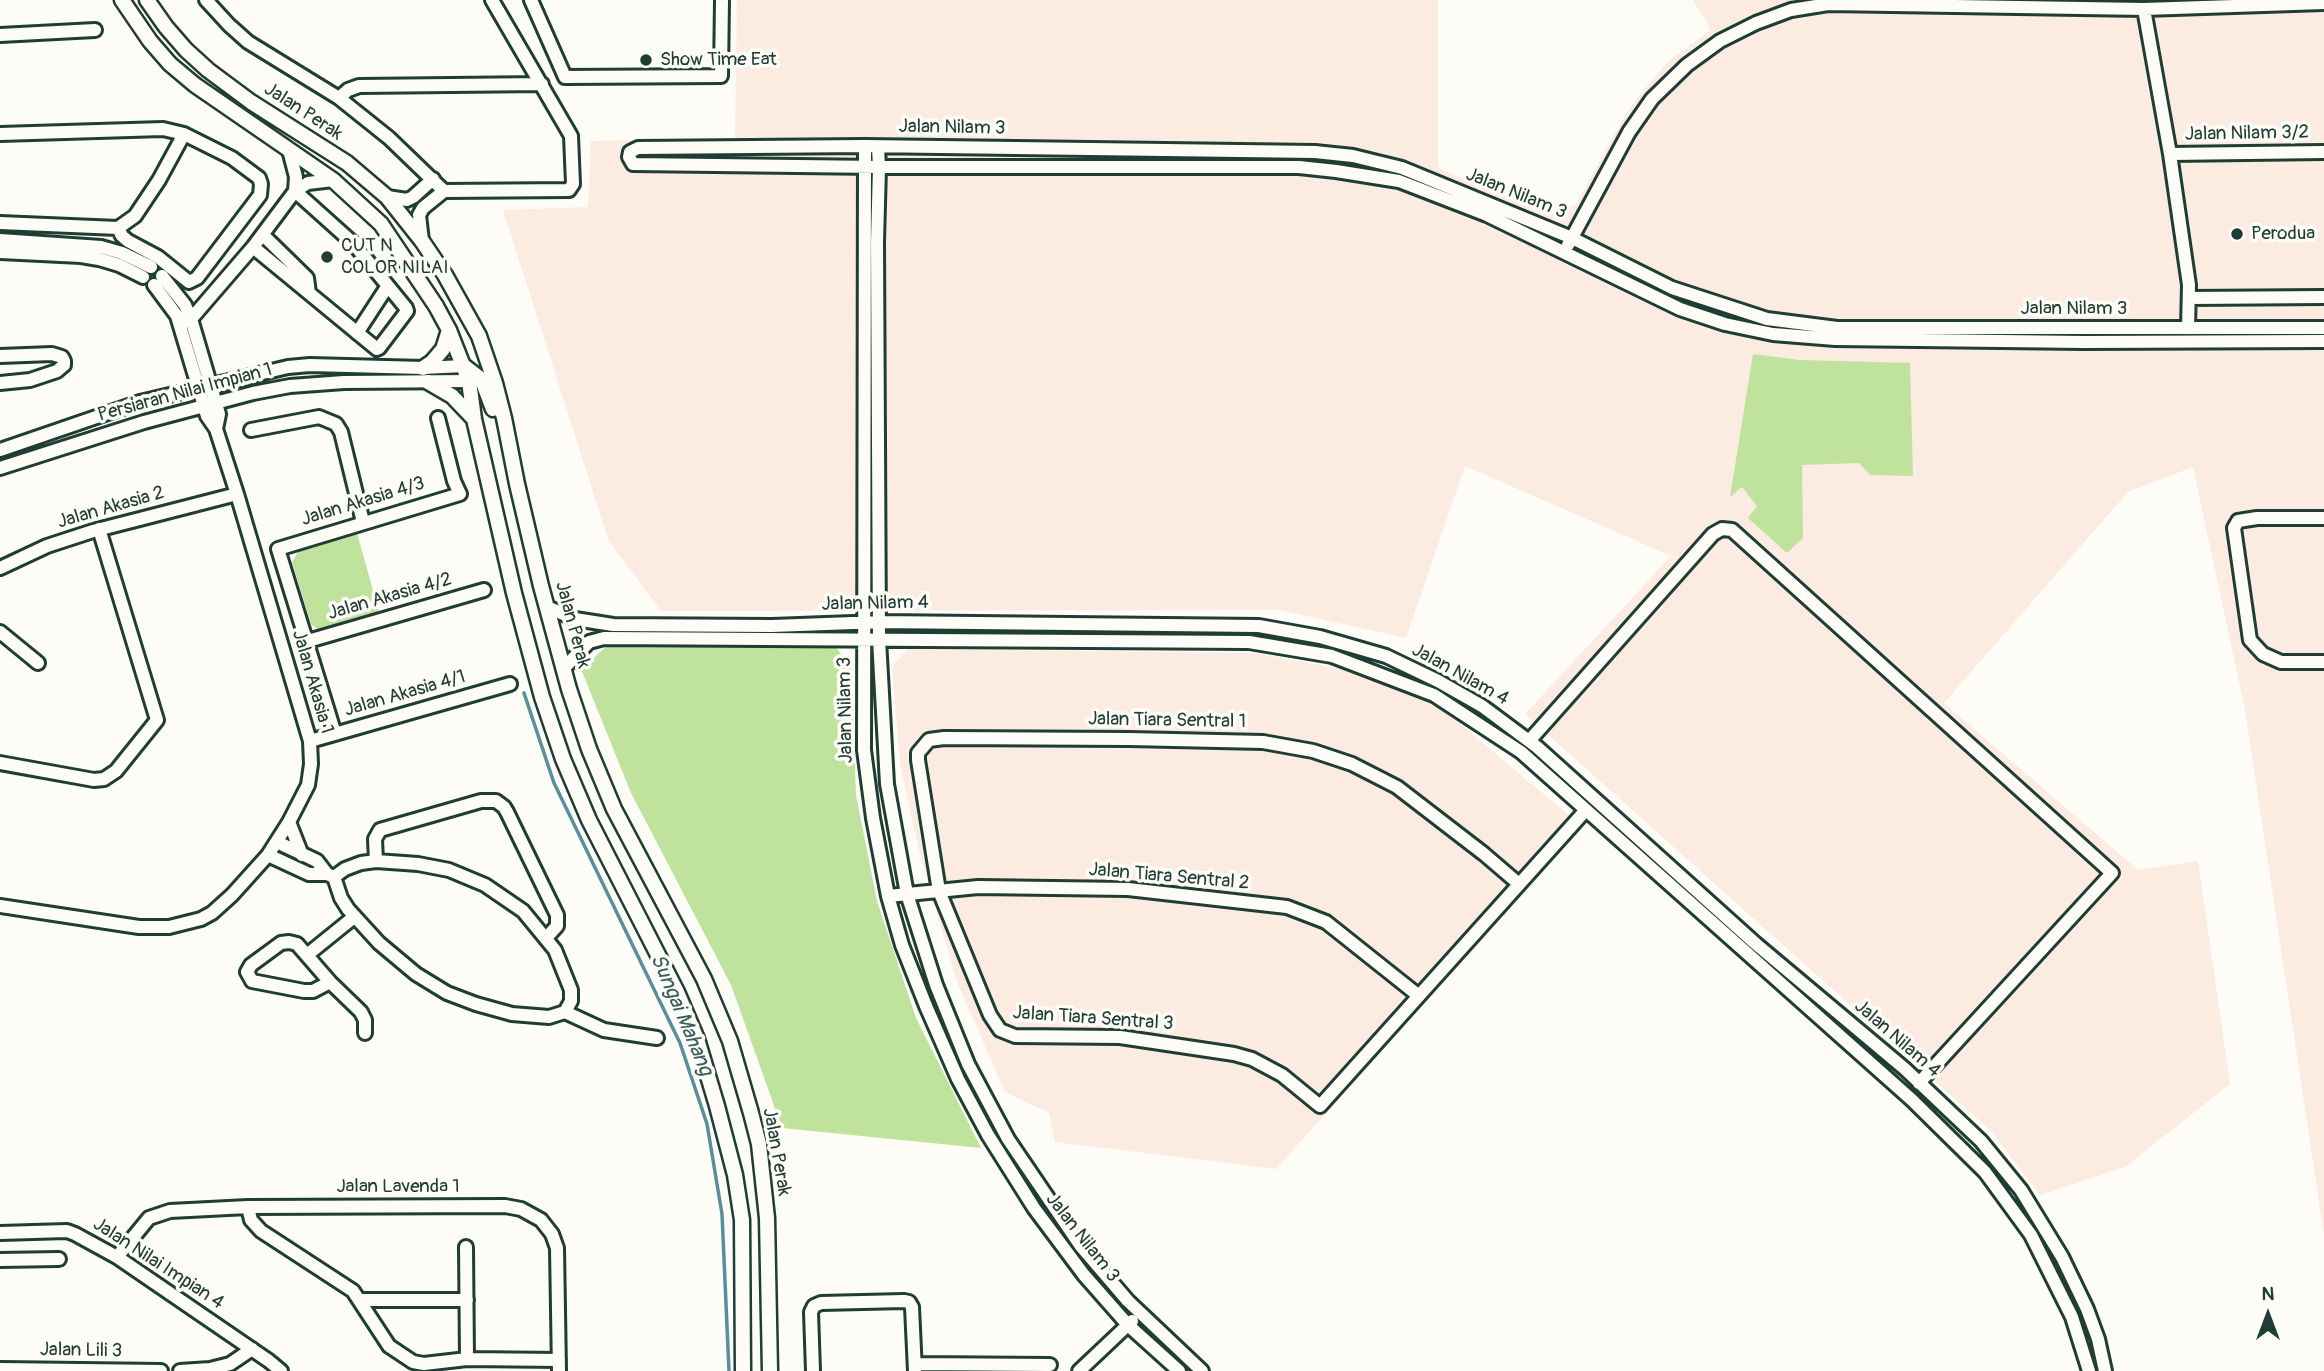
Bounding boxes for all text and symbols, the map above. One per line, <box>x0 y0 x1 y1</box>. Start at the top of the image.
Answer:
place label: Show Time Eat <box>660 49 777 71</box>
marker: Show Time Eat <box>638 52 654 68</box>
street label: Jalan Perak <box>259 78 347 146</box>
street label: Jalan Nilam 3 <box>898 116 1006 140</box>
street label: Jalan Nilam 3/2 <box>2185 122 2309 146</box>
street label: Jalan Nilam 3 <box>1462 163 1570 225</box>
place label: Perodua <box>2251 223 2315 245</box>
marker: Perodua <box>2229 226 2245 242</box>
place label: CUT N COLOR NILAI <box>341 235 449 279</box>
marker: CUT N COLOR NILAI <box>319 249 335 265</box>
street label: Jalan Nilam 3 <box>2021 298 2127 320</box>
street label: Persiaran Nilai Impian 1 <box>95 359 275 427</box>
street label: Jalan Akasia 4/3 <box>298 472 428 532</box>
street label: Jalan Akasia 2 <box>55 482 167 534</box>
street label: Jalan Akasia 4/2 <box>325 568 455 626</box>
street label: Jalan Perak <box>549 579 595 671</box>
street label: Jalan Nilam 4 <box>821 592 929 616</box>
street label: Jalan Akasia 1 <box>286 627 338 737</box>
street label: Jalan Nilam 4 <box>1408 639 1512 711</box>
street label: Jalan Nilam 3 <box>834 656 858 764</box>
street label: Jalan Akasia 4/1 <box>342 666 468 722</box>
street label: Jalan Tiara Sentral 1 <box>1088 708 1246 734</box>
street label: Jalan Tiara Sentral 2 <box>1088 859 1250 895</box>
water label: Sungai Mahang <box>644 950 718 1080</box>
street label: Jalan Nilam 4 <box>1849 995 1945 1083</box>
street label: Jalan Tiara Sentral 3 <box>1012 1002 1174 1036</box>
street label: Jalan Perak <box>757 1106 795 1198</box>
street label: Jalan Lavenda 1 <box>336 1176 460 1198</box>
street label: Jalan Nilam 3 <box>1040 1189 1124 1287</box>
street label: Jalan Nilai Impian 4 <box>88 1213 228 1315</box>
north arrow <box>2233 1280 2303 1350</box>
text: N <box>2262 1282 2274 1306</box>
street label: Jalan Lili 3 <box>40 1339 122 1363</box>

